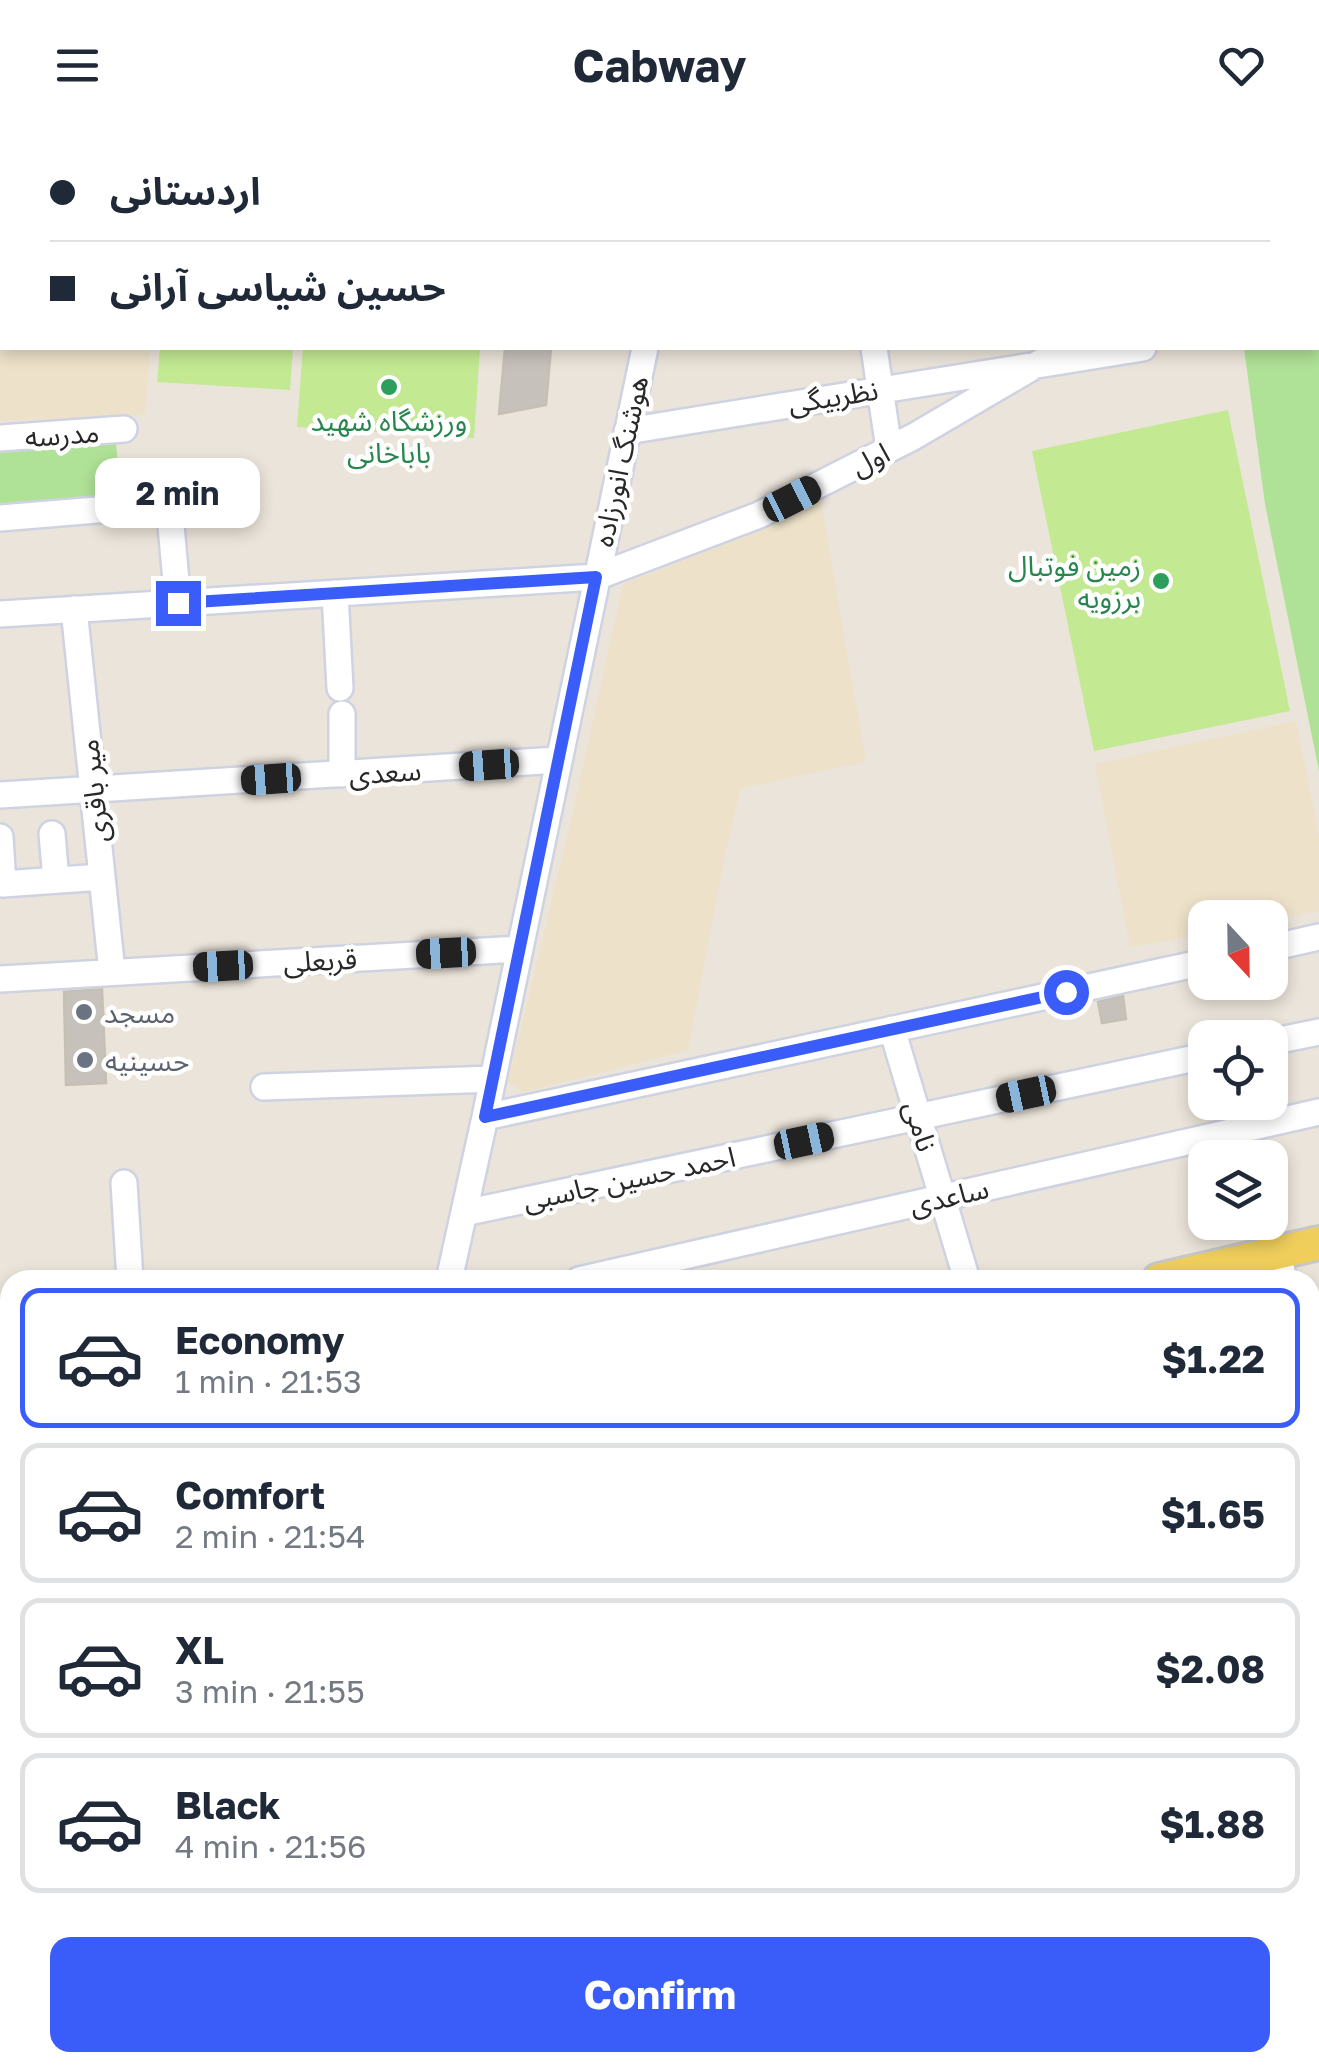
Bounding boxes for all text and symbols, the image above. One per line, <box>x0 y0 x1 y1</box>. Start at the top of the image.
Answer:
icon: menu <box>50 38 105 93</box>
text: Cabway <box>572 38 747 92</box>
icon: heart <box>1214 38 1269 93</box>
text: اردستانی <box>110 168 261 213</box>
text: حسین شیاسی آرانی <box>110 264 446 309</box>
street label: هوشنگ انورزاده <box>586 373 655 550</box>
street label: نظربیگی <box>786 373 880 420</box>
marker: ورزشگاه شهید باباخانی <box>378 376 400 398</box>
place label: ورزشگاه شهید باباخانی <box>311 404 467 470</box>
street label: مدرسه <box>24 415 100 454</box>
street label: اول <box>845 436 895 483</box>
callout: 2 min <box>96 458 260 528</box>
car <box>758 472 826 526</box>
text: 2 min <box>136 474 219 512</box>
place label: زمین فوتبال برزویه <box>1008 549 1141 615</box>
marker: زمین فوتبال برزویه <box>1150 570 1172 592</box>
route end <box>156 581 201 626</box>
street label: میر باقری <box>71 738 116 844</box>
car <box>458 748 520 782</box>
street label: سعدی <box>348 753 422 791</box>
car <box>240 762 302 796</box>
north arrow <box>1188 900 1288 1000</box>
map controls <box>1188 900 1288 1240</box>
car <box>415 936 477 970</box>
street label: قربعلی <box>282 942 358 979</box>
car <box>192 949 254 983</box>
route start <box>1044 970 1089 1015</box>
place label: مسجد <box>104 996 175 1029</box>
marker: مسجد <box>73 1001 95 1023</box>
button: locate <box>1188 1020 1288 1120</box>
place label: حسینیه <box>105 1044 189 1077</box>
marker: حسینیه <box>74 1049 96 1071</box>
car <box>994 1073 1058 1115</box>
street label: نامی <box>897 1097 944 1156</box>
car <box>772 1120 836 1162</box>
street label: احمد حسین جاسبی <box>520 1139 738 1218</box>
button: layers <box>1188 1140 1288 1240</box>
street label: ساعدی <box>906 1171 992 1221</box>
icon: car <box>55 1313 145 1403</box>
text: Economy <box>175 1317 344 1362</box>
text: $1.22 <box>1161 1336 1265 1381</box>
text: 1 min · 21:53 <box>175 1362 362 1400</box>
icon: car <box>55 1468 145 1558</box>
text: Comfort <box>175 1472 325 1517</box>
text: $1.65 <box>1160 1491 1265 1536</box>
text: 2 min · 21:54 <box>175 1517 366 1555</box>
icon: car <box>55 1623 145 1713</box>
text: XL <box>175 1627 224 1672</box>
text: $2.08 <box>1155 1646 1265 1691</box>
text: 3 min · 21:55 <box>175 1672 365 1710</box>
icon: car <box>55 1778 145 1868</box>
text: Black <box>175 1782 280 1827</box>
text: $1.88 <box>1159 1801 1265 1846</box>
text: 4 min · 21:56 <box>175 1827 366 1865</box>
button: Confirm <box>50 1937 1270 2052</box>

